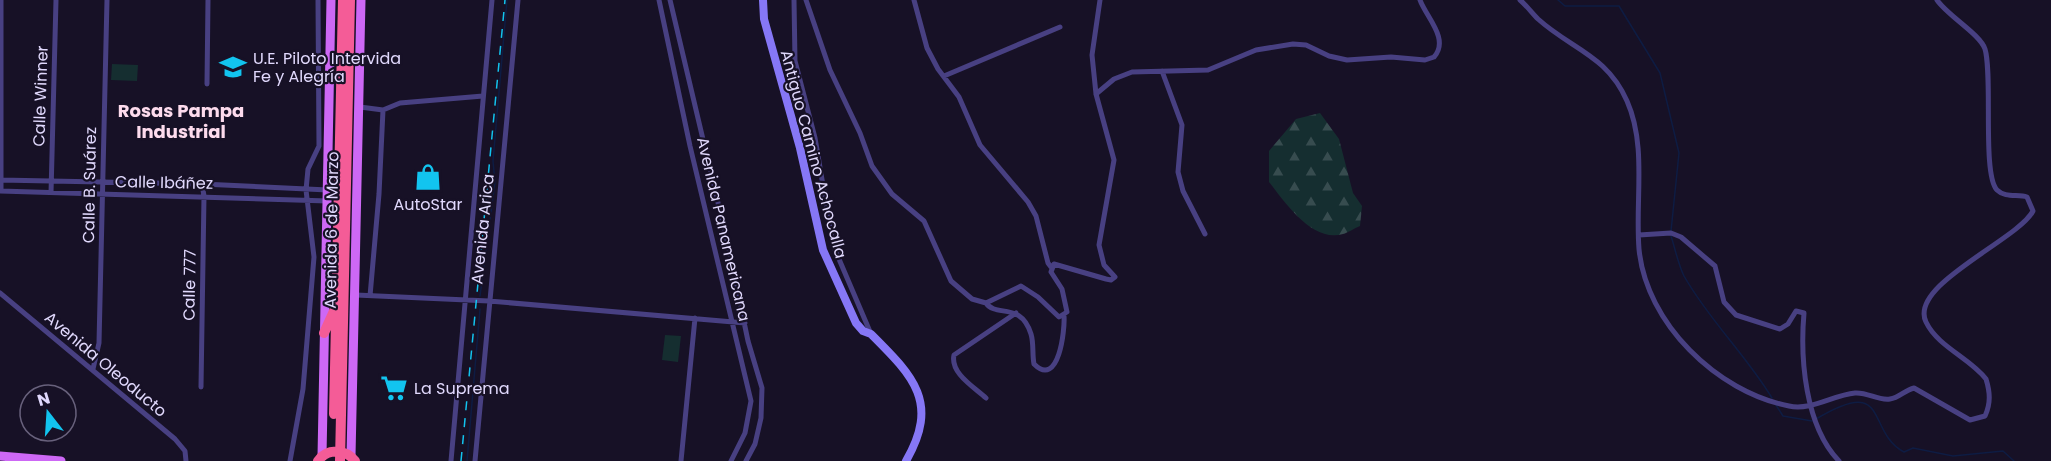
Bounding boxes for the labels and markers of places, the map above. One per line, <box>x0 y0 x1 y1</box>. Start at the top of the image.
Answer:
place label: U.E. Piloto Intervida Fe y Alegría <box>253 47 401 88</box>
school or university icon: U.E. Piloto Intervida Fe y Alegría <box>218 52 248 82</box>
shop icon: AutoStar <box>413 162 443 192</box>
place label: AutoStar <box>393 193 463 216</box>
supermarket icon: La Suprema <box>379 373 409 403</box>
place label: La Suprema <box>414 377 510 400</box>

